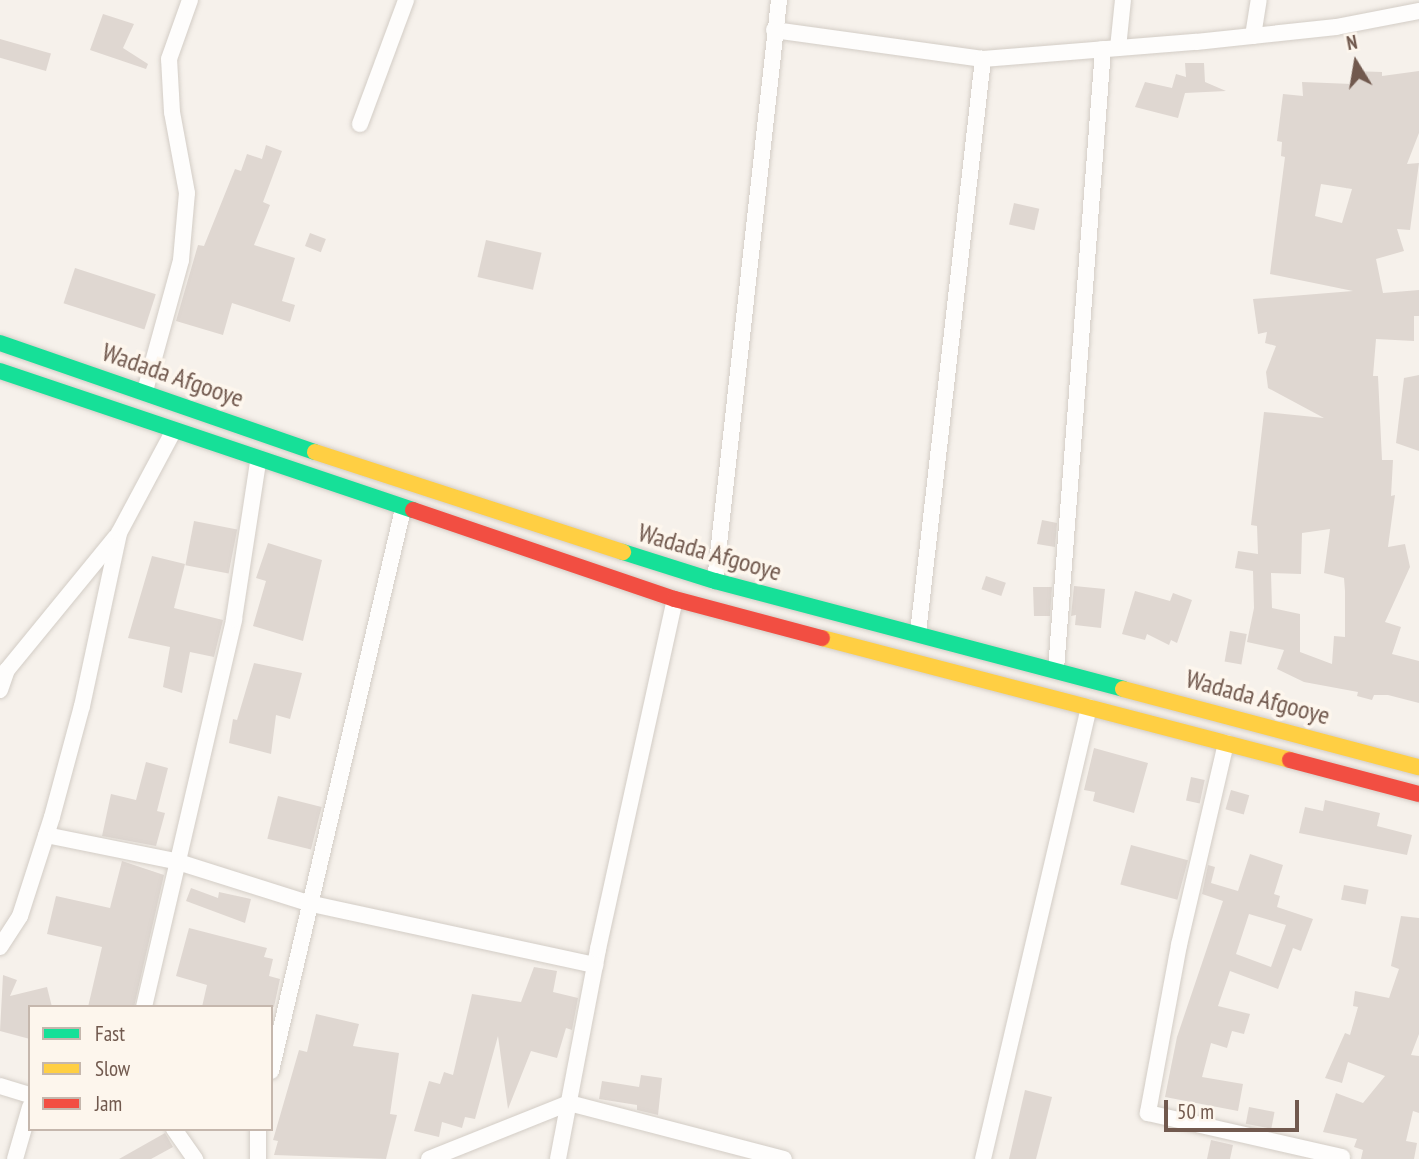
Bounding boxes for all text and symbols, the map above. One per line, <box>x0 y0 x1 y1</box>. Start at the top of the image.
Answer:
north arrow <box>1321 28 1391 98</box>
text: N <box>1345 30 1359 55</box>
street label: Wadada Afgooye <box>98 336 248 414</box>
street label: Wadada Afgooye <box>634 517 786 587</box>
street label: Wadada Afgooye <box>1182 663 1334 731</box>
legend <box>28 1005 273 1131</box>
text: Fast <box>95 1020 125 1047</box>
text: Slow <box>95 1055 130 1082</box>
scale bar <box>1167 1086 1302 1130</box>
text: Jam <box>95 1090 122 1117</box>
text: 50 m <box>1177 1098 1214 1125</box>

